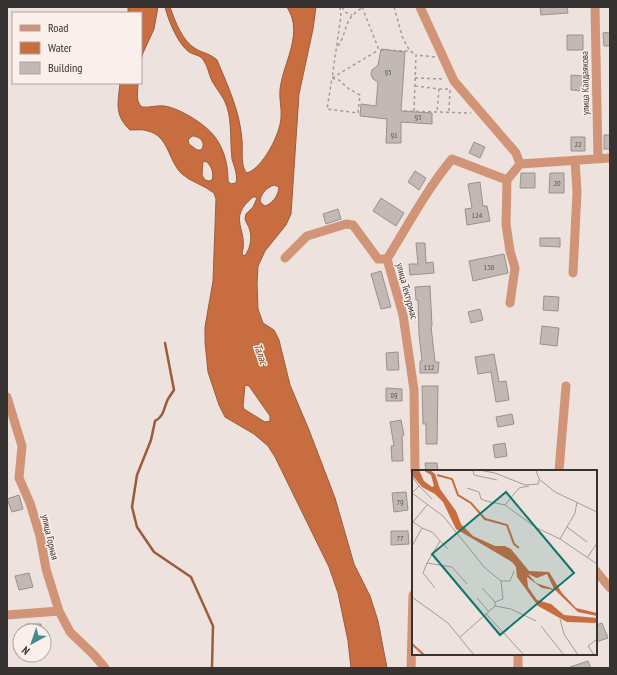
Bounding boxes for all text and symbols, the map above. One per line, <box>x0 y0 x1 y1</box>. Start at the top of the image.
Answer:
legend <box>12 12 142 84</box>
text: Road <box>48 20 68 35</box>
text: Water <box>48 40 73 55</box>
street label: улица Калдаякова <box>578 51 592 115</box>
text: Building <box>48 60 83 75</box>
house number: 95 <box>384 67 392 77</box>
house number: 93 <box>414 112 422 122</box>
house number: 91 <box>390 130 398 140</box>
house number: 22 <box>574 139 582 149</box>
house number: 20 <box>553 178 561 188</box>
house number: 124 <box>472 210 483 220</box>
street label: улица Тектурмас <box>393 261 421 321</box>
house number: 130 <box>484 262 495 272</box>
water label: Талас <box>251 342 271 367</box>
house number: 112 <box>424 362 435 372</box>
house number: 89 <box>390 390 398 400</box>
inset map <box>412 470 597 655</box>
house number: 79 <box>396 497 404 507</box>
street label: улица Горная <box>38 513 62 561</box>
house number: 77 <box>396 533 404 543</box>
north arrow <box>12 623 52 663</box>
text: N <box>19 643 32 658</box>

